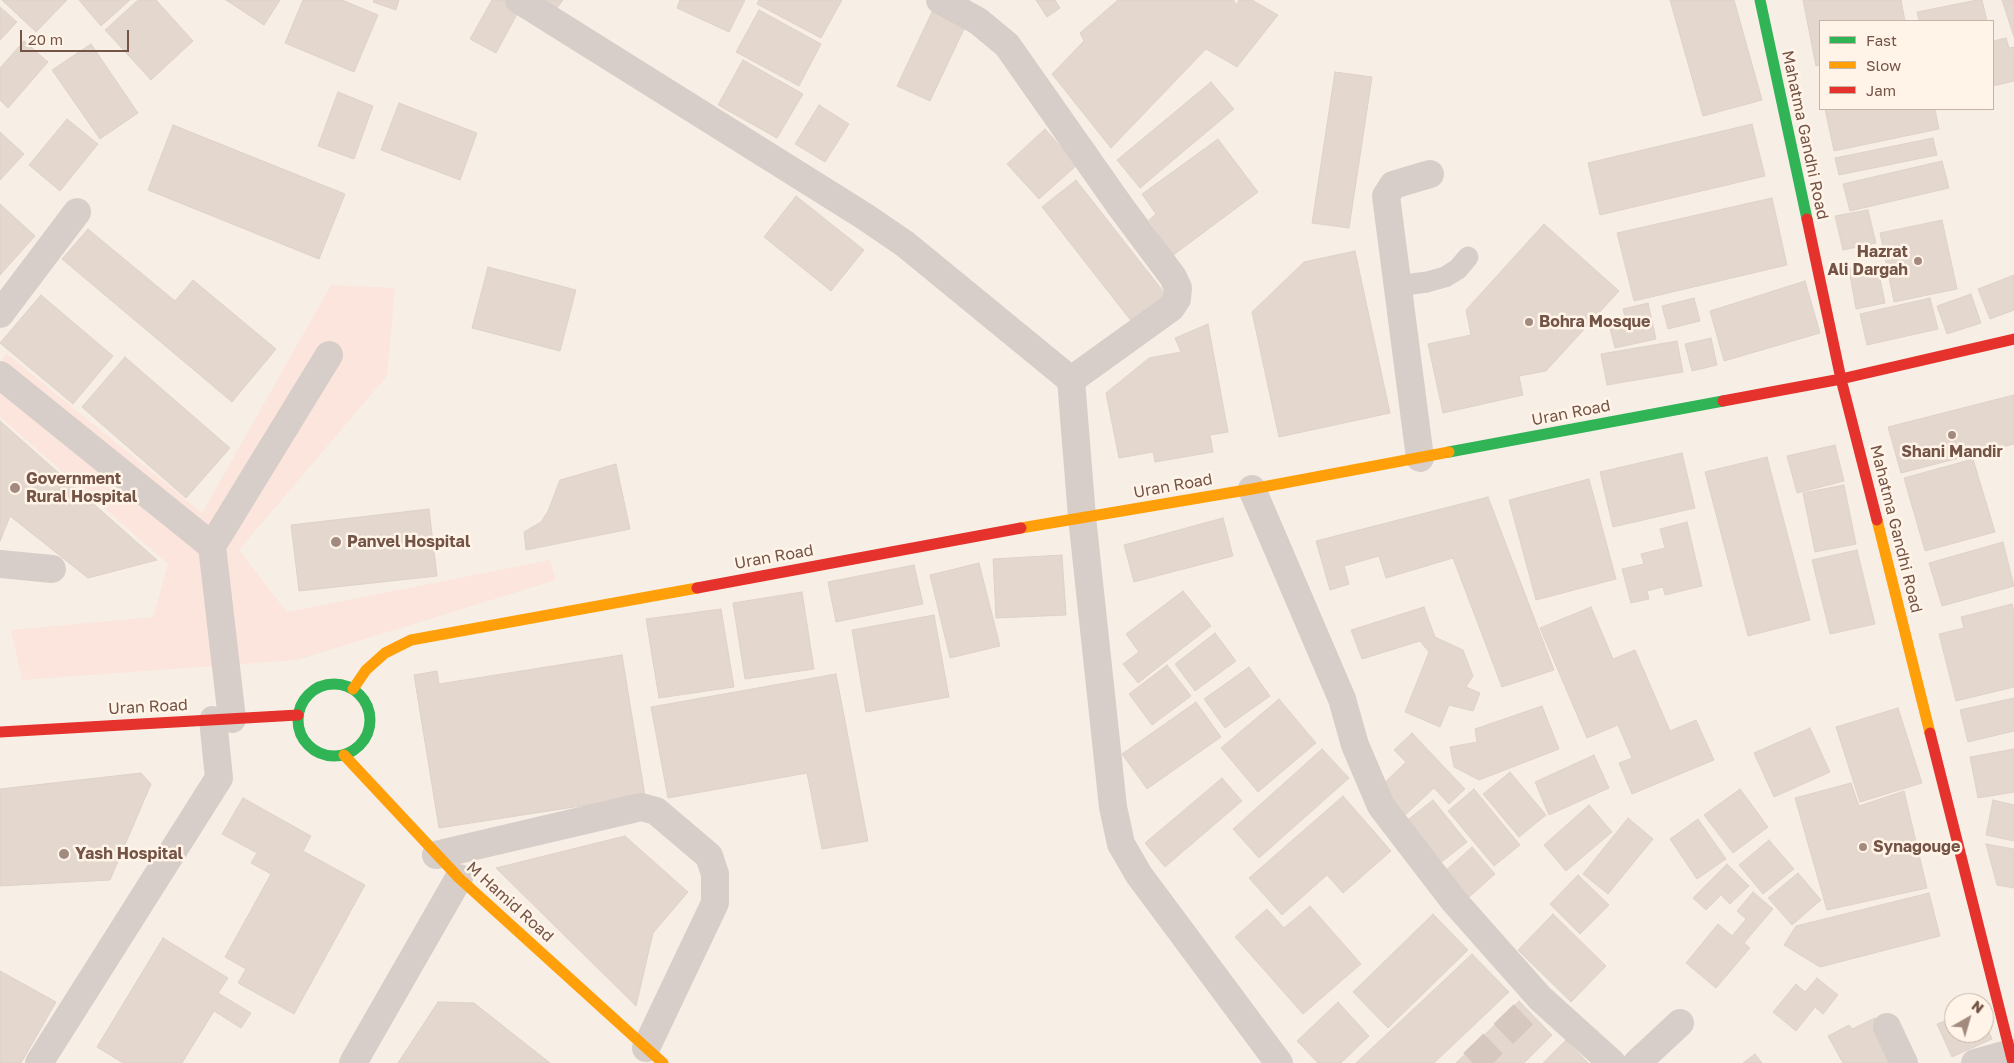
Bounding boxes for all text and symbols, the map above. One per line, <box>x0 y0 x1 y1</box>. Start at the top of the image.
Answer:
scale bar <box>22 20 131 52</box>
legend <box>1819 20 1994 110</box>
text: 20 m <box>28 30 63 48</box>
text: Fast <box>1866 31 1897 49</box>
street label: Mahatma Gandhi Road <box>1778 49 1832 221</box>
text: Slow <box>1866 56 1901 74</box>
text: Jam <box>1866 81 1896 99</box>
place label: Hazrat Ali Dargah <box>1828 242 1908 280</box>
marker: Hazrat Ali Dargah <box>1912 255 1924 267</box>
place label: Bohra Mosque <box>1539 312 1650 332</box>
marker: Bohra Mosque <box>1523 316 1535 328</box>
street label: Uran Road <box>1530 396 1612 430</box>
marker: Shani Mandir <box>1946 429 1958 441</box>
place label: Shani Mandir <box>1901 442 2003 462</box>
street label: Mahatma Gandhi Road <box>1866 443 1926 615</box>
place label: Government Rural Hospital <box>26 469 137 507</box>
street label: Uran Road <box>1132 470 1214 502</box>
marker: Government Rural Hospital <box>8 481 22 495</box>
place label: Panvel Hospital <box>347 532 470 552</box>
marker: Panvel Hospital <box>329 535 343 549</box>
street label: Uran Road <box>733 541 815 573</box>
street label: Uran Road <box>108 695 188 719</box>
place label: Synagouge <box>1873 837 1960 857</box>
marker: Synagouge <box>1857 841 1869 853</box>
place label: Yash Hospital <box>75 844 183 864</box>
marker: Yash Hospital <box>57 847 71 861</box>
street label: M Hamid Road <box>463 858 557 946</box>
north arrow <box>1944 993 1994 1043</box>
text: N <box>1968 997 1987 1017</box>

